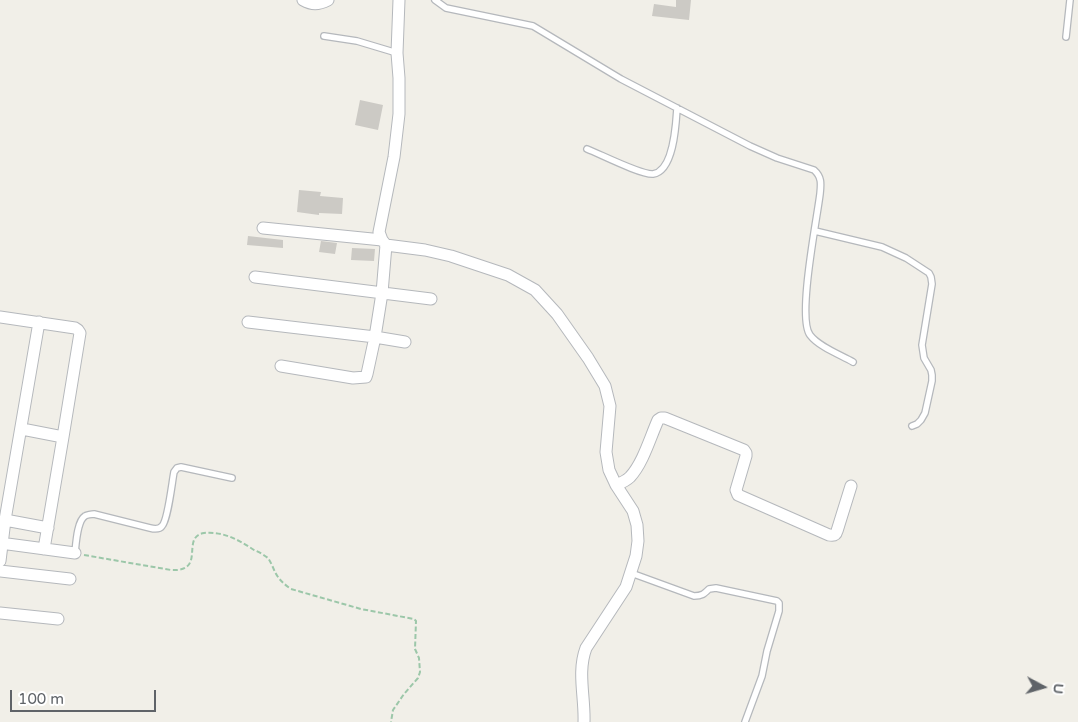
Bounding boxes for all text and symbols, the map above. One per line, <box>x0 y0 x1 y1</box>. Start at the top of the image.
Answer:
north arrow <box>1018 662 1068 712</box>
scale bar <box>12 680 159 712</box>
text: U <box>1049 682 1067 695</box>
text: 100 m <box>18 690 64 708</box>

